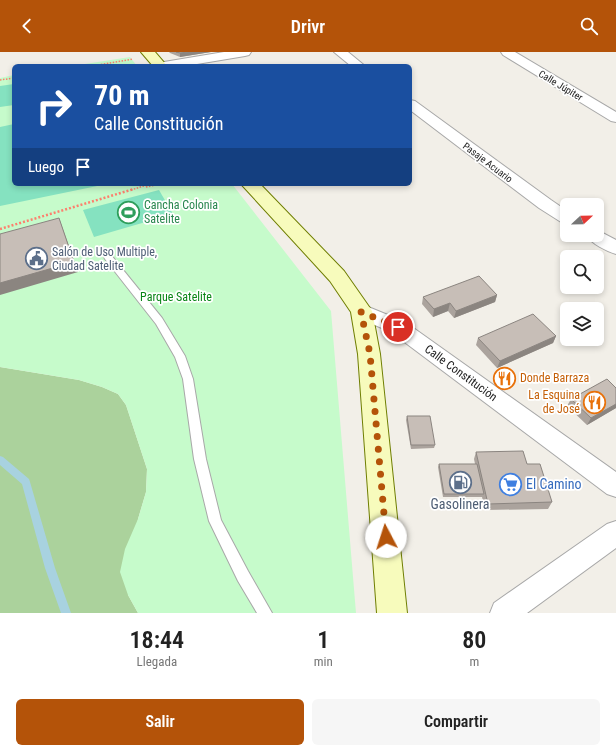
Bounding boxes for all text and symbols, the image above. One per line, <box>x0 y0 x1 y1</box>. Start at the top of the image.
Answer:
icon: back <box>16 15 38 37</box>
icon: search <box>578 15 600 37</box>
text: Drivr <box>291 16 325 37</box>
street label: Calle Júpiter <box>537 68 585 103</box>
text: 70 m <box>94 79 150 112</box>
icon: right <box>28 80 80 132</box>
text: Calle Constitución <box>94 113 224 134</box>
street label: Pasaje Acuario <box>461 140 515 185</box>
icon: arrive <box>72 156 94 178</box>
text: Luego <box>28 158 64 176</box>
place label: Cancha Colonia Satelite <box>144 198 218 226</box>
north arrow <box>560 198 604 242</box>
map controls <box>560 198 604 346</box>
sports icon: Cancha Colonia Satelite <box>115 199 141 225</box>
place label: Salón de Uso Multiple, Ciudad Satelite <box>52 245 157 273</box>
public building icon: Salón de Uso Multiple, Ciudad Satelite <box>24 246 50 272</box>
button: search <box>560 250 604 294</box>
park label: Parque Satelite <box>140 290 212 304</box>
button: layers <box>560 302 604 346</box>
pin <box>381 310 415 344</box>
icon: arrive <box>387 316 409 338</box>
street label: Calle Constitución <box>422 342 500 404</box>
restaurant icon: Donde Barraza <box>492 365 518 391</box>
place label: Donde Barraza <box>520 371 589 385</box>
place label: La Esquina de José <box>528 388 580 416</box>
restaurant icon: La Esquina de José <box>582 389 608 415</box>
fuel station icon: Gasolinera <box>447 469 473 495</box>
supermarket icon: El Camino <box>497 471 523 497</box>
place label: El Camino <box>526 476 582 492</box>
place label: Gasolinera <box>431 496 489 512</box>
position arrow <box>365 516 407 558</box>
text: 18:44 <box>130 626 184 654</box>
text: 1 <box>317 626 329 654</box>
text: 80 <box>462 626 486 654</box>
text: Llegada <box>137 654 177 669</box>
text: min <box>314 654 333 669</box>
text: m <box>469 654 479 669</box>
button: Salir <box>16 699 304 745</box>
button: Compartir <box>312 699 600 745</box>

